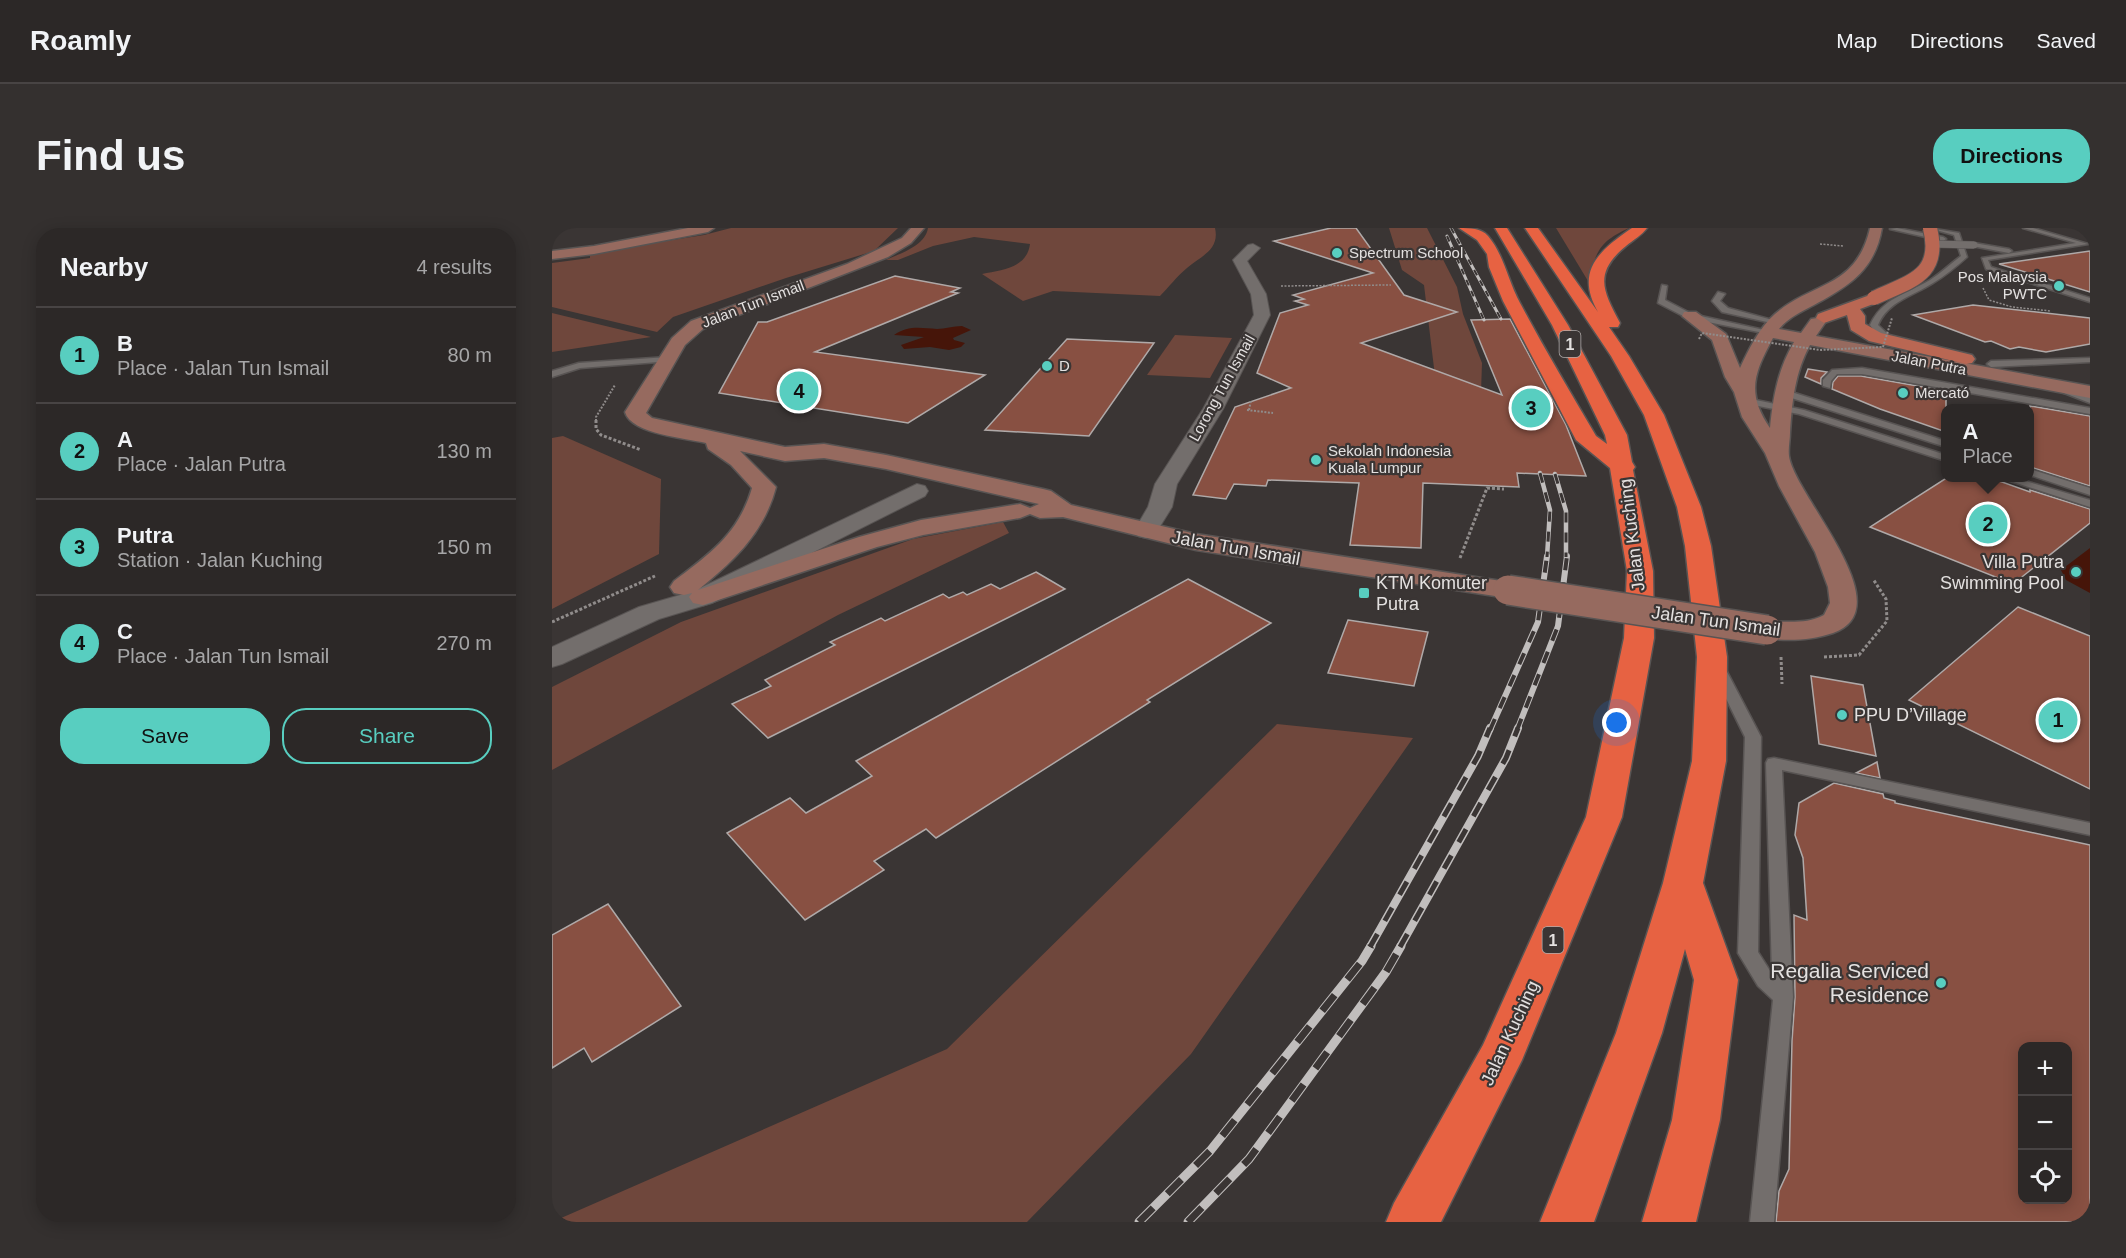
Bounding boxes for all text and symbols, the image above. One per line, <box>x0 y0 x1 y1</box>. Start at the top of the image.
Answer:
text: Roamly <box>30 25 131 56</box>
text: Map <box>1836 29 1877 52</box>
text: Directions <box>1910 29 2003 52</box>
text: Saved <box>2036 29 2096 52</box>
button: Directions <box>1933 129 2090 183</box>
text: Find us <box>36 132 185 179</box>
place label: Spectrum School <box>1349 244 1463 261</box>
marker: Spectrum School <box>1330 246 1344 260</box>
text: Nearby <box>60 252 148 282</box>
text: 4 results <box>416 256 492 278</box>
place label: Pos Malaysia PWTC <box>1958 268 2048 302</box>
street label: Jalan Tun Ismail <box>699 276 806 331</box>
marker: Pos Malaysia PWTC <box>2052 279 2066 293</box>
text: B <box>117 331 133 356</box>
street label: Lorong Tun Ismail <box>1185 331 1258 444</box>
road number: 1 <box>1560 331 1580 357</box>
text: 1 <box>74 344 85 366</box>
text: 80 m <box>448 344 492 366</box>
street label: Jalan Putra <box>1890 347 1969 378</box>
text: Place · Jalan Tun Ismail <box>117 357 329 379</box>
place label: D <box>1059 357 1070 374</box>
marker: D <box>1040 359 1054 373</box>
pin: 4 <box>780 368 818 414</box>
place label: Mercató <box>1915 384 1969 401</box>
pin: 3 <box>1512 386 1550 430</box>
marker: Mercató <box>1896 386 1910 400</box>
popup <box>1941 404 2034 482</box>
text: A <box>1962 419 1978 444</box>
text: A <box>117 427 133 452</box>
text: 2 <box>74 440 85 462</box>
text: 130 m <box>436 440 492 462</box>
place label: Sekolah Indonesia Kuala Lumpur <box>1328 442 1452 476</box>
text: Place <box>1962 445 2013 467</box>
text: Place · Jalan Putra <box>117 453 286 475</box>
marker: Sekolah Indonesia Kuala Lumpur <box>1309 453 1323 467</box>
street label: Jalan Kuching <box>1615 478 1649 592</box>
pin: 2 <box>1968 502 2008 546</box>
text: Putra <box>117 523 173 548</box>
street label: Jalan Tun Ismail <box>1170 527 1302 569</box>
text: 3 <box>74 536 85 558</box>
text: 150 m <box>436 536 492 558</box>
text: Station · Jalan Kuching <box>117 549 323 571</box>
place label: Villa Putra Swimming Pool <box>1940 552 2065 593</box>
marker: Villa Putra Swimming Pool <box>2069 565 2083 579</box>
place label: KTM Komuter Putra <box>1376 573 1487 614</box>
marker: KTM Komuter Putra <box>1357 586 1371 600</box>
street label: Jalan Tun Ismail <box>1650 602 1782 640</box>
text: C <box>117 619 133 644</box>
text: 4 <box>74 632 85 654</box>
text: 270 m <box>436 632 492 654</box>
text: Place · Jalan Tun Ismail <box>117 645 329 667</box>
pin: 1 <box>2038 698 2078 742</box>
place label: PPU D’Village <box>1854 705 1967 725</box>
button: Save <box>60 708 270 764</box>
button: Share <box>282 708 492 764</box>
your location <box>1602 708 1631 737</box>
marker: PPU D’Village <box>1835 708 1849 722</box>
road number: 1 <box>1542 927 1564 953</box>
place label: Regalia Serviced Residence <box>1770 959 1929 1006</box>
marker: Regalia Serviced Residence <box>1934 976 1948 990</box>
street label: Jalan Kuching <box>1477 978 1543 1088</box>
map controls <box>2018 1042 2072 1204</box>
button: + <box>2018 1042 2072 1096</box>
button: − <box>2018 1096 2072 1150</box>
button: locate <box>2018 1150 2072 1204</box>

